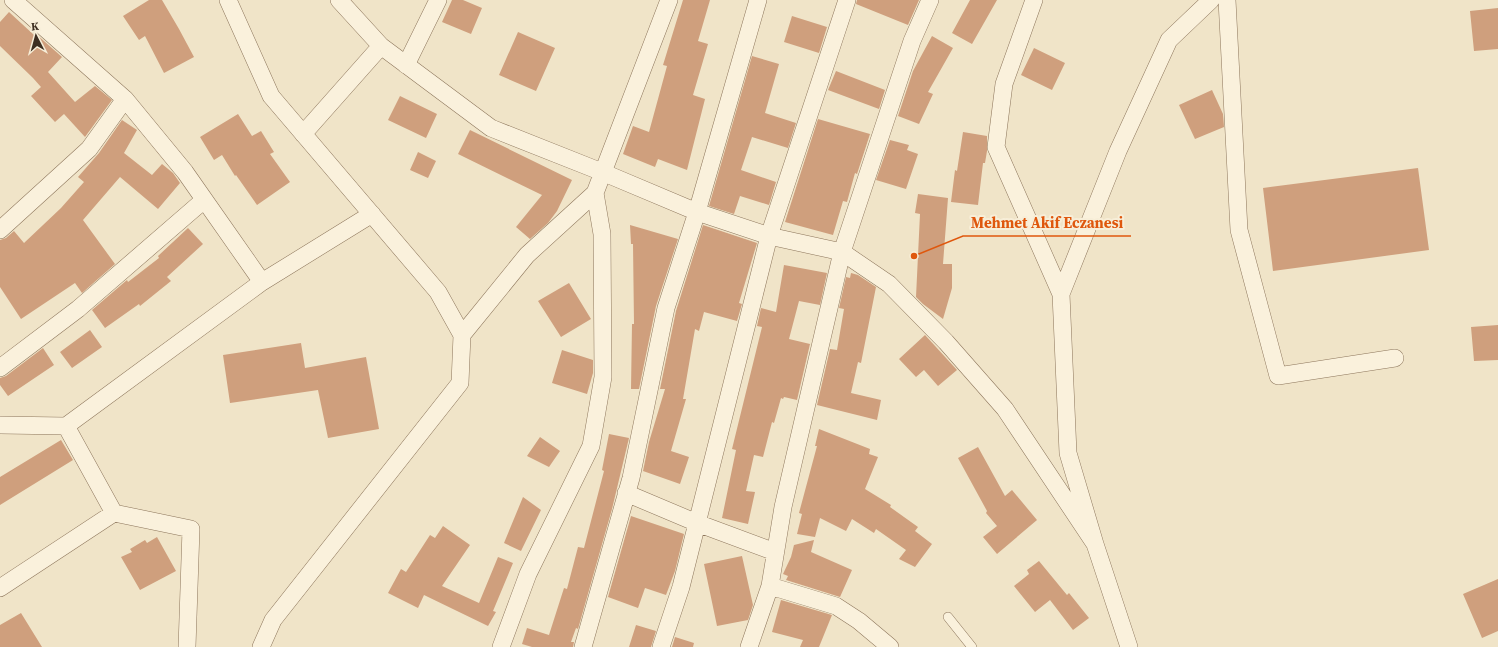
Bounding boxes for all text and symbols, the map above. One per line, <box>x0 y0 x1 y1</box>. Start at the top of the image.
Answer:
north arrow <box>16 16 56 56</box>
text: K <box>30 19 40 34</box>
callout: Mehmet Akif Eczanesi <box>963 209 1131 236</box>
text: Mehmet Akif Eczanesi <box>971 212 1123 233</box>

